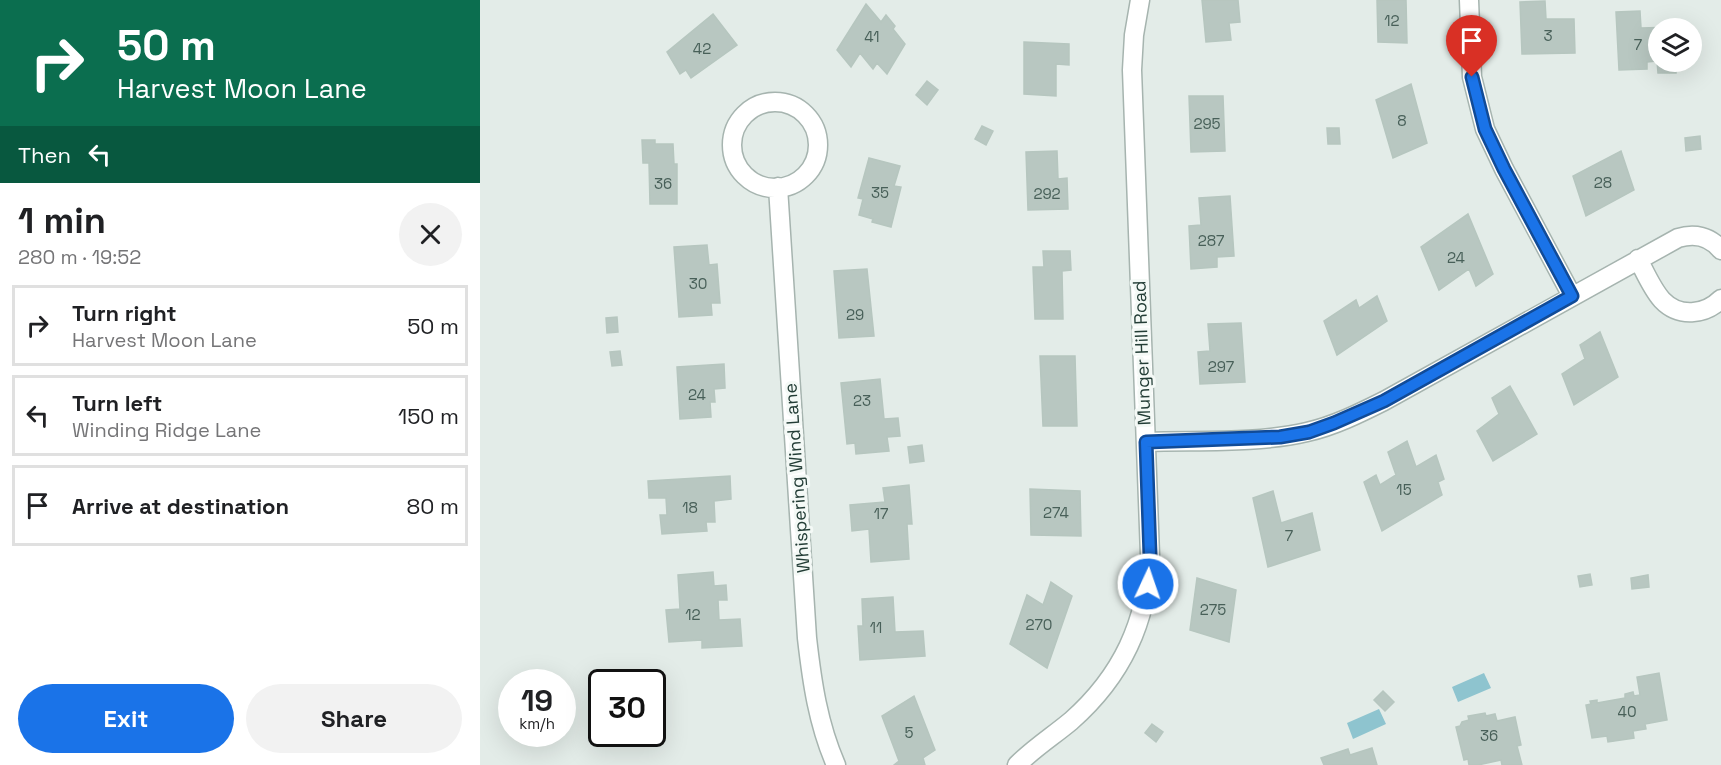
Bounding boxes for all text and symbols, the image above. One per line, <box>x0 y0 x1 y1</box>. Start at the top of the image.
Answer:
house number: 12 <box>1384 11 1400 30</box>
pin <box>1446 15 1497 77</box>
map controls <box>1648 18 1702 72</box>
button: layers <box>1648 18 1702 72</box>
text: 50 m <box>117 19 216 72</box>
icon: right <box>18 24 96 102</box>
icon: arrive <box>1455 24 1488 57</box>
house number: 3 <box>1543 26 1553 45</box>
house number: 41 <box>864 27 880 46</box>
house number: 7 <box>1634 35 1642 54</box>
house number: 42 <box>693 39 711 58</box>
text: Harvest Moon Lane <box>117 71 367 106</box>
house number: 8 <box>1397 111 1407 130</box>
house number: 295 <box>1193 114 1221 133</box>
icon: left <box>83 138 116 171</box>
text: Then <box>18 141 71 169</box>
house number: 28 <box>1594 173 1612 192</box>
house number: 36 <box>654 174 672 193</box>
house number: 35 <box>871 183 889 202</box>
house number: 292 <box>1033 184 1061 203</box>
text: 1 min <box>18 198 106 244</box>
button: close <box>399 203 462 266</box>
house number: 287 <box>1198 231 1224 250</box>
text: 280 m · 19:52 <box>18 244 141 270</box>
house number: 24 <box>1447 248 1465 267</box>
house number: 30 <box>689 274 707 293</box>
street label: Munger Hill Road <box>1127 280 1156 426</box>
text: Turn right <box>72 299 177 327</box>
house number: 29 <box>846 305 864 324</box>
icon: right <box>21 309 54 342</box>
text: 50 m <box>407 312 459 340</box>
text: Harvest Moon Lane <box>72 327 257 353</box>
house number: 297 <box>1208 357 1234 376</box>
street label: Whispering Wind Lane <box>778 382 815 574</box>
house number: 24 <box>688 385 706 404</box>
text: Turn left <box>72 389 162 417</box>
house number: 23 <box>853 391 871 410</box>
icon: left <box>21 399 54 432</box>
text: 150 m <box>398 402 459 430</box>
text: Winding Ridge Lane <box>72 417 261 443</box>
house number: 15 <box>1396 480 1412 499</box>
icon: arrive <box>21 489 54 522</box>
text: Arrive at destination <box>72 492 289 520</box>
text: 80 m <box>407 492 459 520</box>
house number: 18 <box>682 498 698 517</box>
house number: 274 <box>1043 503 1069 522</box>
house number: 17 <box>874 504 888 523</box>
house number: 7 <box>1285 526 1293 545</box>
position arrow <box>1116 552 1180 616</box>
house number: 275 <box>1200 600 1226 619</box>
house number: 12 <box>685 605 701 624</box>
house number: 270 <box>1026 615 1052 634</box>
house number: 11 <box>870 618 882 637</box>
speed limit sign: 30 <box>588 669 666 747</box>
text: 19 <box>521 681 553 720</box>
button: Exit <box>18 684 234 753</box>
button: Share <box>246 684 462 753</box>
house number: 40 <box>1618 702 1637 721</box>
text: km/h <box>519 714 555 733</box>
house number: 5 <box>905 723 914 742</box>
house number: 36 <box>1480 726 1498 745</box>

